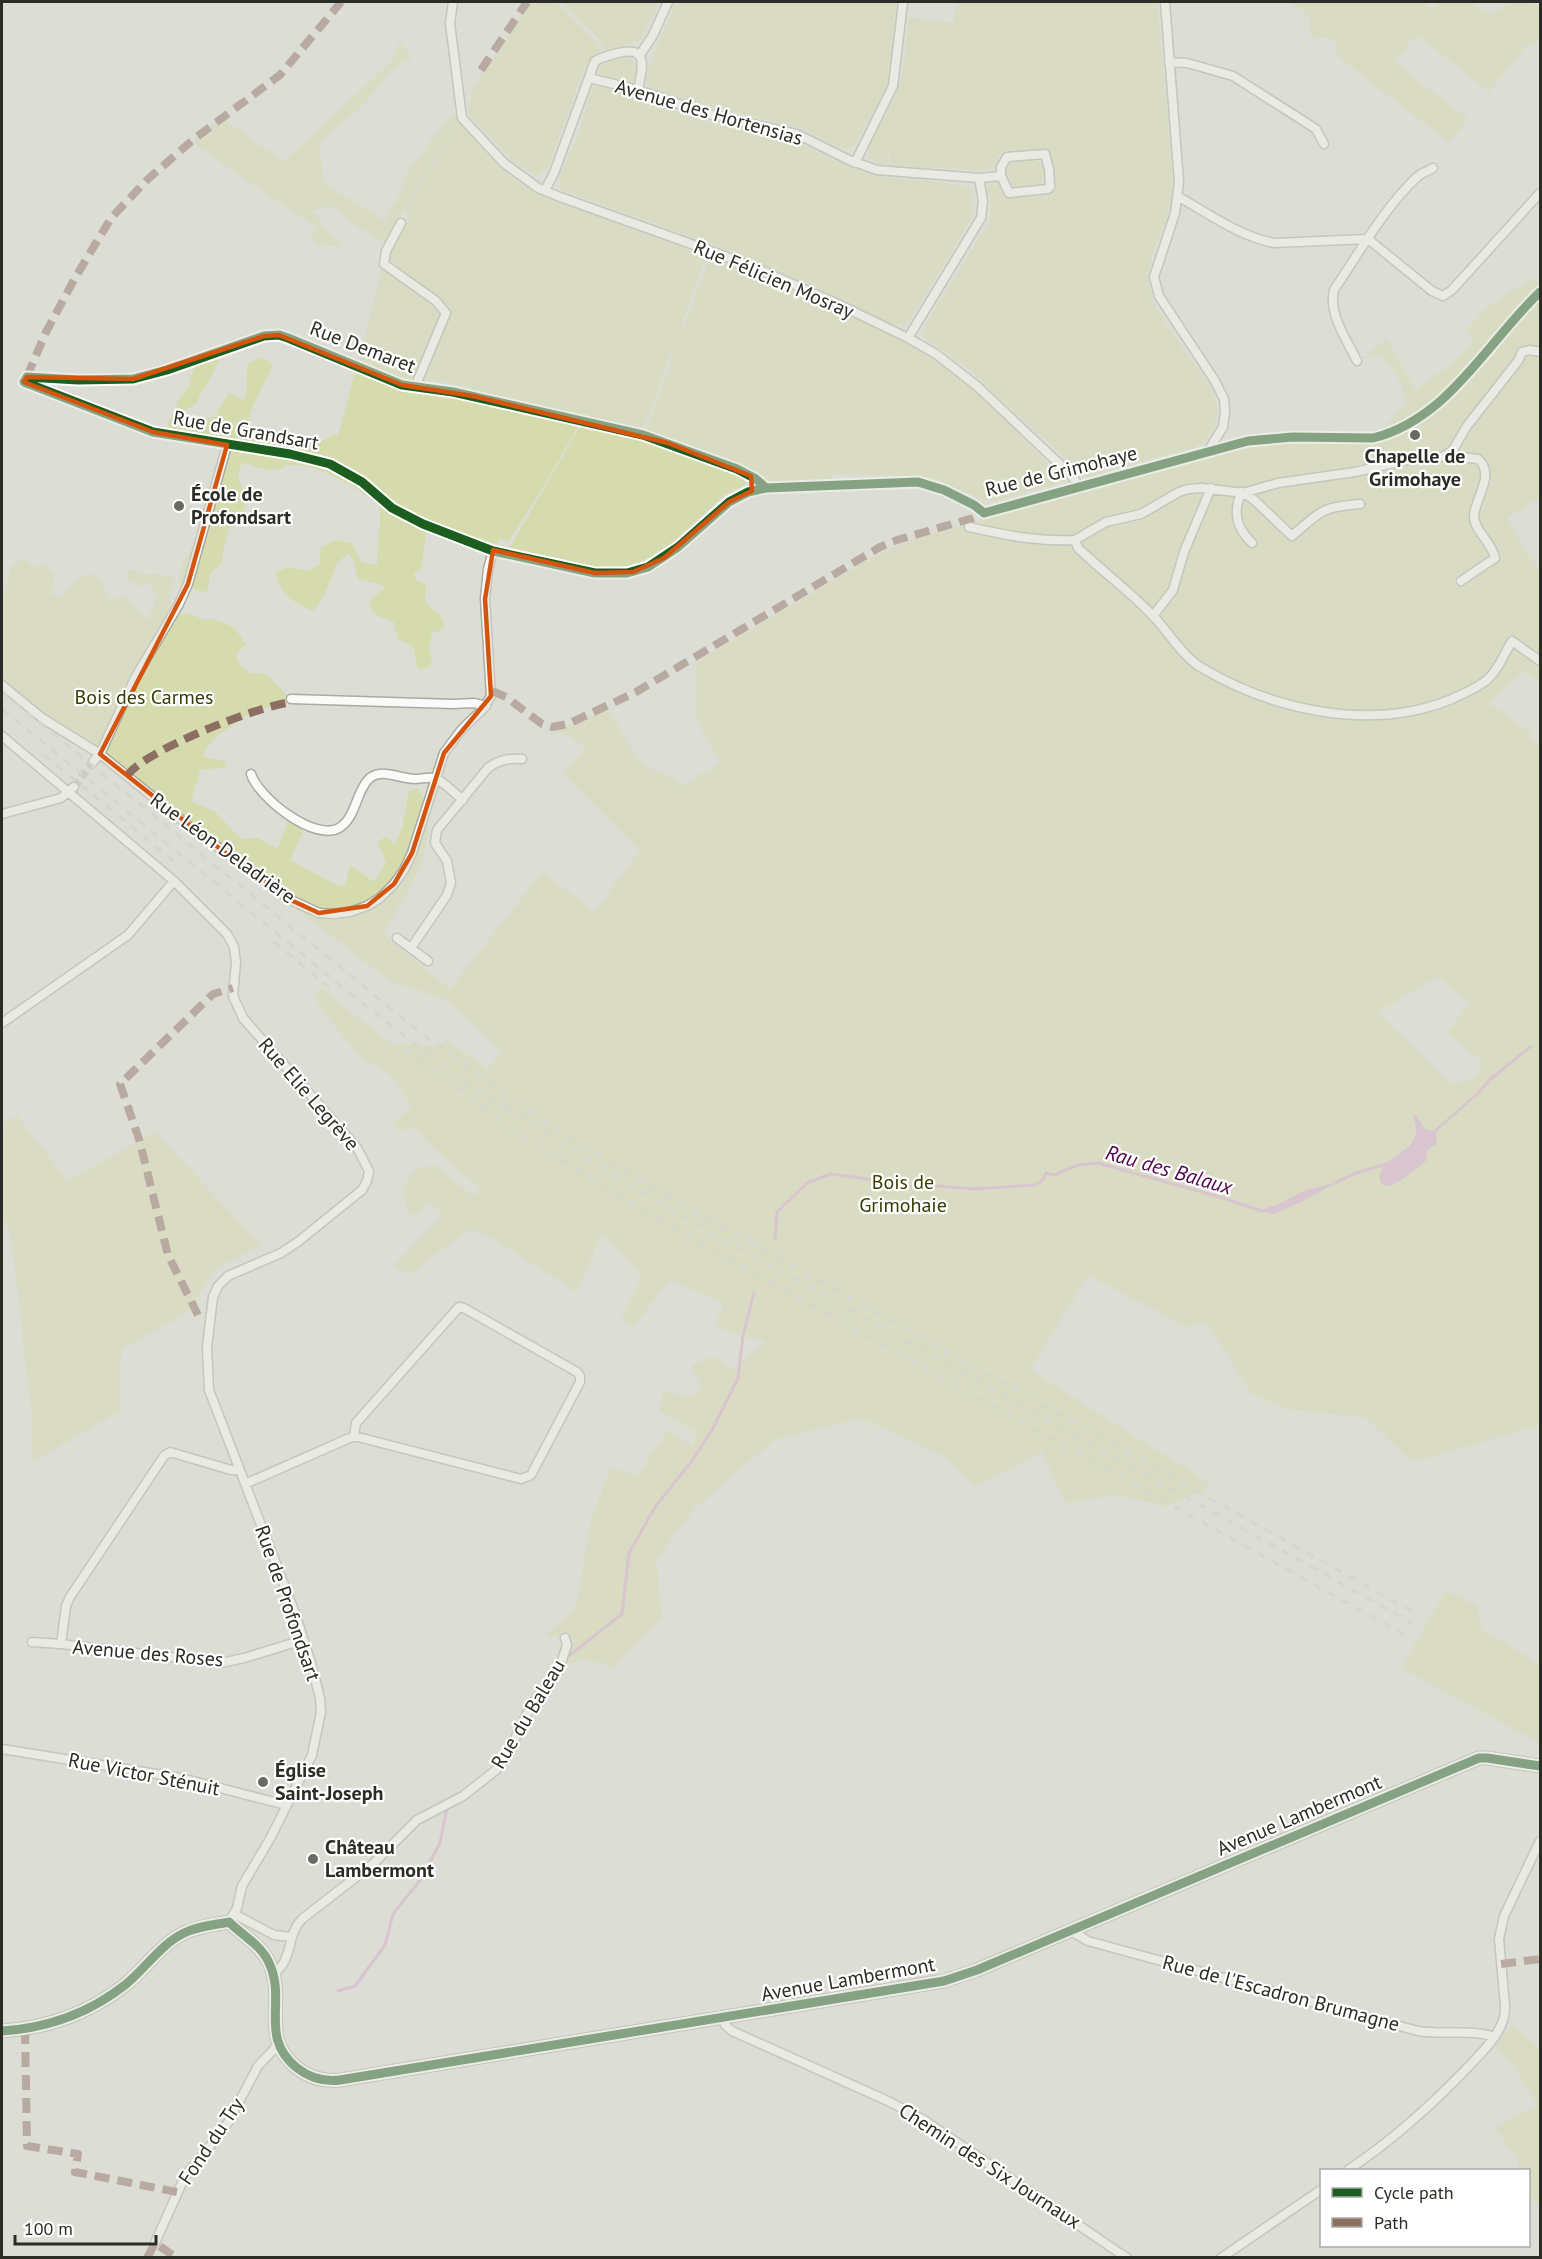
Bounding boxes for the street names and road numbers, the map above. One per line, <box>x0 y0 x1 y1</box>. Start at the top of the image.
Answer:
street label: Avenue des Hortensias <box>612 73 806 151</box>
street label: Rue Félicien Mosray <box>690 234 859 325</box>
street label: Rue Demaret <box>306 315 420 379</box>
street label: Rue de Grandsart <box>171 404 321 456</box>
street label: Rue de Grimohaye <box>982 440 1140 502</box>
street label: Rue Léon Deladrière <box>145 787 301 909</box>
street label: Rue Elie Legrève <box>253 1032 365 1156</box>
street label: Rue de Profondsart <box>249 1522 327 1685</box>
street label: Avenue des Roses <box>72 1633 224 1673</box>
street label: Rue du Baleau <box>485 1655 571 1773</box>
street label: Rue Victor Sténuit <box>66 1747 222 1801</box>
street label: Avenue Lambermont <box>1213 1768 1385 1861</box>
street label: Rue de l'Escadron Brumagne <box>1160 1949 1402 2037</box>
street label: Avenue Lambermont <box>759 1951 937 2007</box>
street label: Fond du Try <box>172 2092 250 2190</box>
street label: Chemin des Six Journaux <box>894 2097 1086 2235</box>

